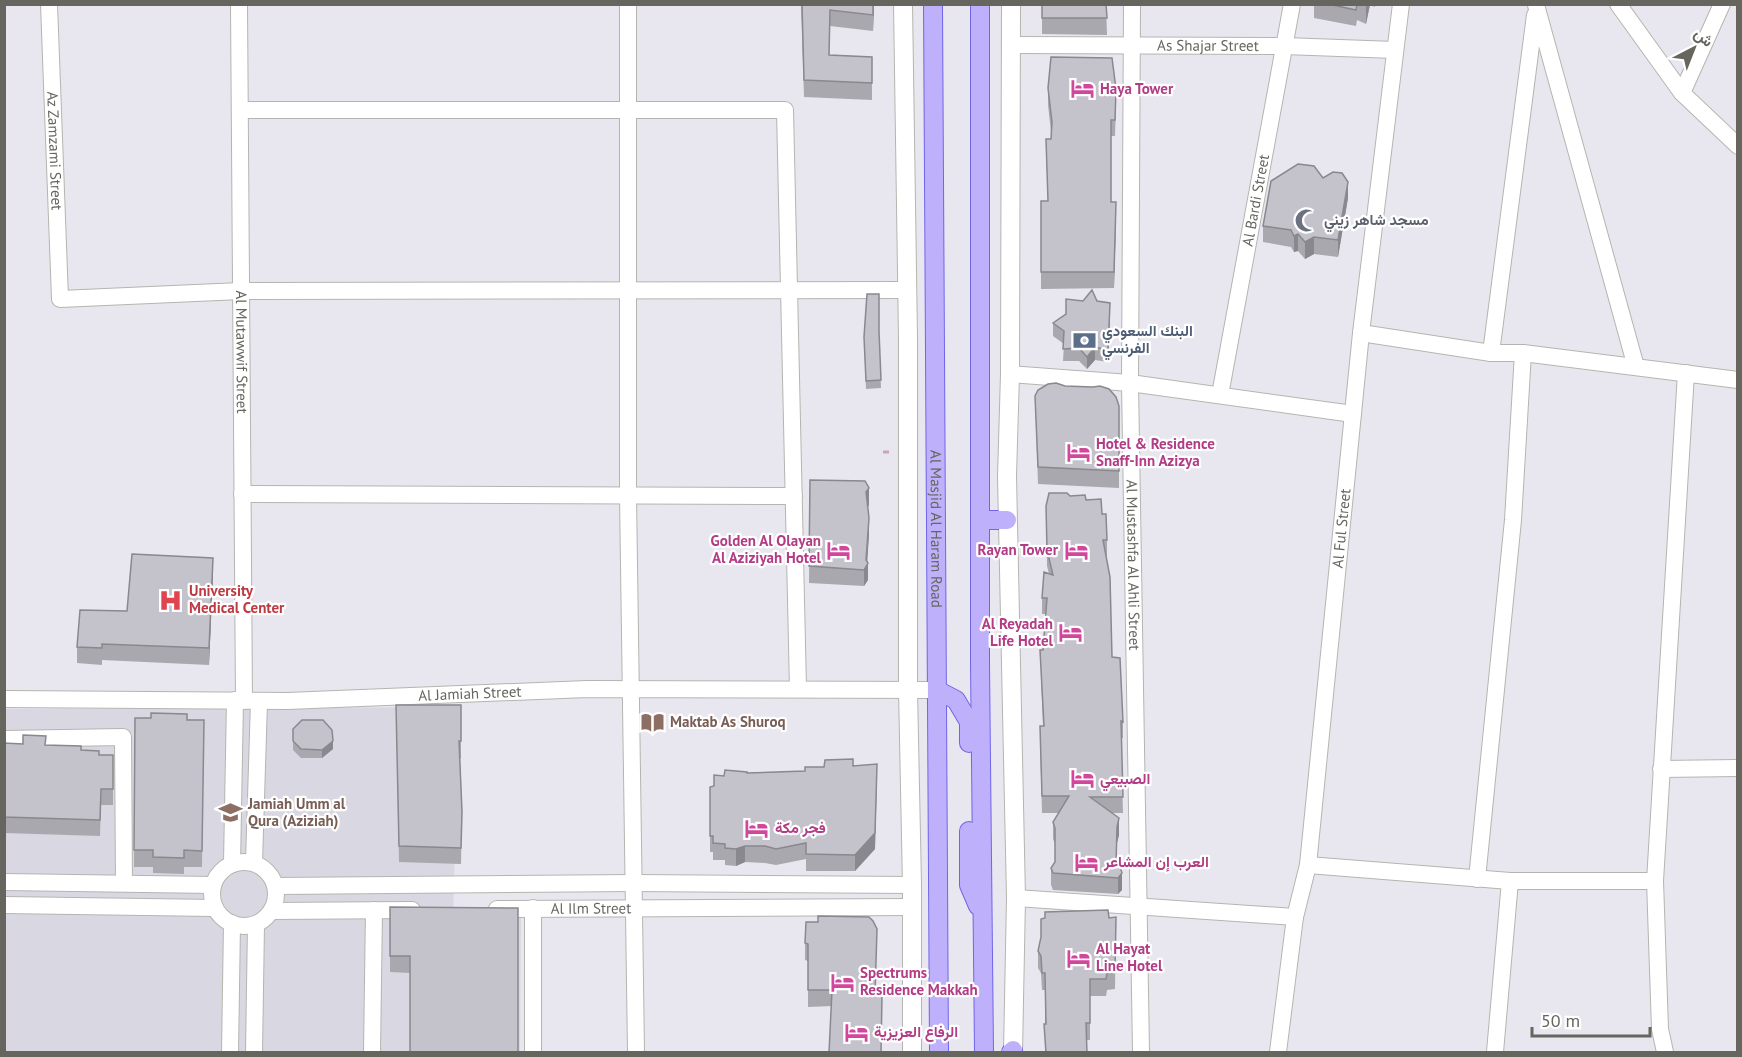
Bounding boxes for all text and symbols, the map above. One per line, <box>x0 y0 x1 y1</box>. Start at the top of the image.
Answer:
north arrow <box>1664 18 1724 78</box>
text: ش <box>1690 23 1718 51</box>
street label: As Shajar Street <box>1157 36 1259 55</box>
hotel icon: Haya Tower <box>1069 76 1095 102</box>
place label: Haya Tower <box>1100 79 1174 98</box>
street label: Az Zamzami Street <box>43 91 67 211</box>
street label: Al Bardi Street <box>1238 153 1273 248</box>
mosque icon: مسجد شاهر زيني <box>1293 207 1319 233</box>
place label: مسجد شاهر زيني <box>1324 210 1429 233</box>
street label: Al Mutawwif Street <box>232 290 252 414</box>
place label: البنك السعودي الفرنسي <box>1102 321 1193 361</box>
bank icon: البنك السعودي الفرنسي <box>1071 327 1097 353</box>
place label: Hotel & Residence Snaff-Inn Azizya <box>1096 434 1215 470</box>
hotel icon: Hotel & Residence Snaff-Inn Azizya <box>1065 440 1091 466</box>
street label: Al Masjid Al Haram Road <box>927 450 946 608</box>
street label: Al Mustashfa Al Ahli Street <box>1123 479 1144 651</box>
street label: Al Ful Street <box>1328 488 1354 569</box>
place label: Golden Al Olayan Al Aziziyah Hotel <box>711 531 822 567</box>
hotel icon: Golden Al Olayan Al Aziziyah Hotel <box>826 537 852 563</box>
hotel icon: Rayan Tower <box>1063 537 1089 563</box>
place label: Rayan Tower <box>977 540 1059 559</box>
place label: University Medical Center <box>189 581 285 617</box>
hospital icon: University Medical Center <box>158 587 184 613</box>
place label: Al Reyadah Life Hotel <box>982 614 1054 650</box>
hotel icon: Al Reyadah Life Hotel <box>1058 620 1084 646</box>
street label: Al Jamiah Street <box>418 682 522 705</box>
library icon: Maktab As Shuroq <box>639 709 665 735</box>
place label: Maktab As Shuroq <box>670 712 785 731</box>
hotel icon: الصبيعي <box>1069 766 1095 792</box>
place label: الصبيعي <box>1100 769 1150 792</box>
place label: Jamiah Umm al Qura (Aziziah) <box>247 794 346 830</box>
school or university icon: Jamiah Umm al Qura (Aziziah) <box>217 800 243 826</box>
hotel icon: فجر مكة <box>744 815 770 841</box>
place label: فجر مكة <box>775 818 826 837</box>
hotel icon: العرب إن المشاعر <box>1073 849 1099 875</box>
place label: العرب إن المشاعر <box>1103 852 1209 872</box>
street label: Al Ilm Street <box>551 898 631 918</box>
place label: Al Hayat Line Hotel <box>1096 939 1163 975</box>
hotel icon: Al Hayat Line Hotel <box>1065 945 1091 971</box>
place label: Spectrums Residence Makkah <box>860 963 978 999</box>
hotel icon: Spectrums Residence Makkah <box>829 969 855 995</box>
scale bar <box>1532 1000 1650 1038</box>
text: 50 m <box>1541 1009 1580 1032</box>
hotel icon: الرفاع العزيزية <box>843 1019 869 1045</box>
place label: الرفاع العزيزية <box>874 1022 958 1042</box>

